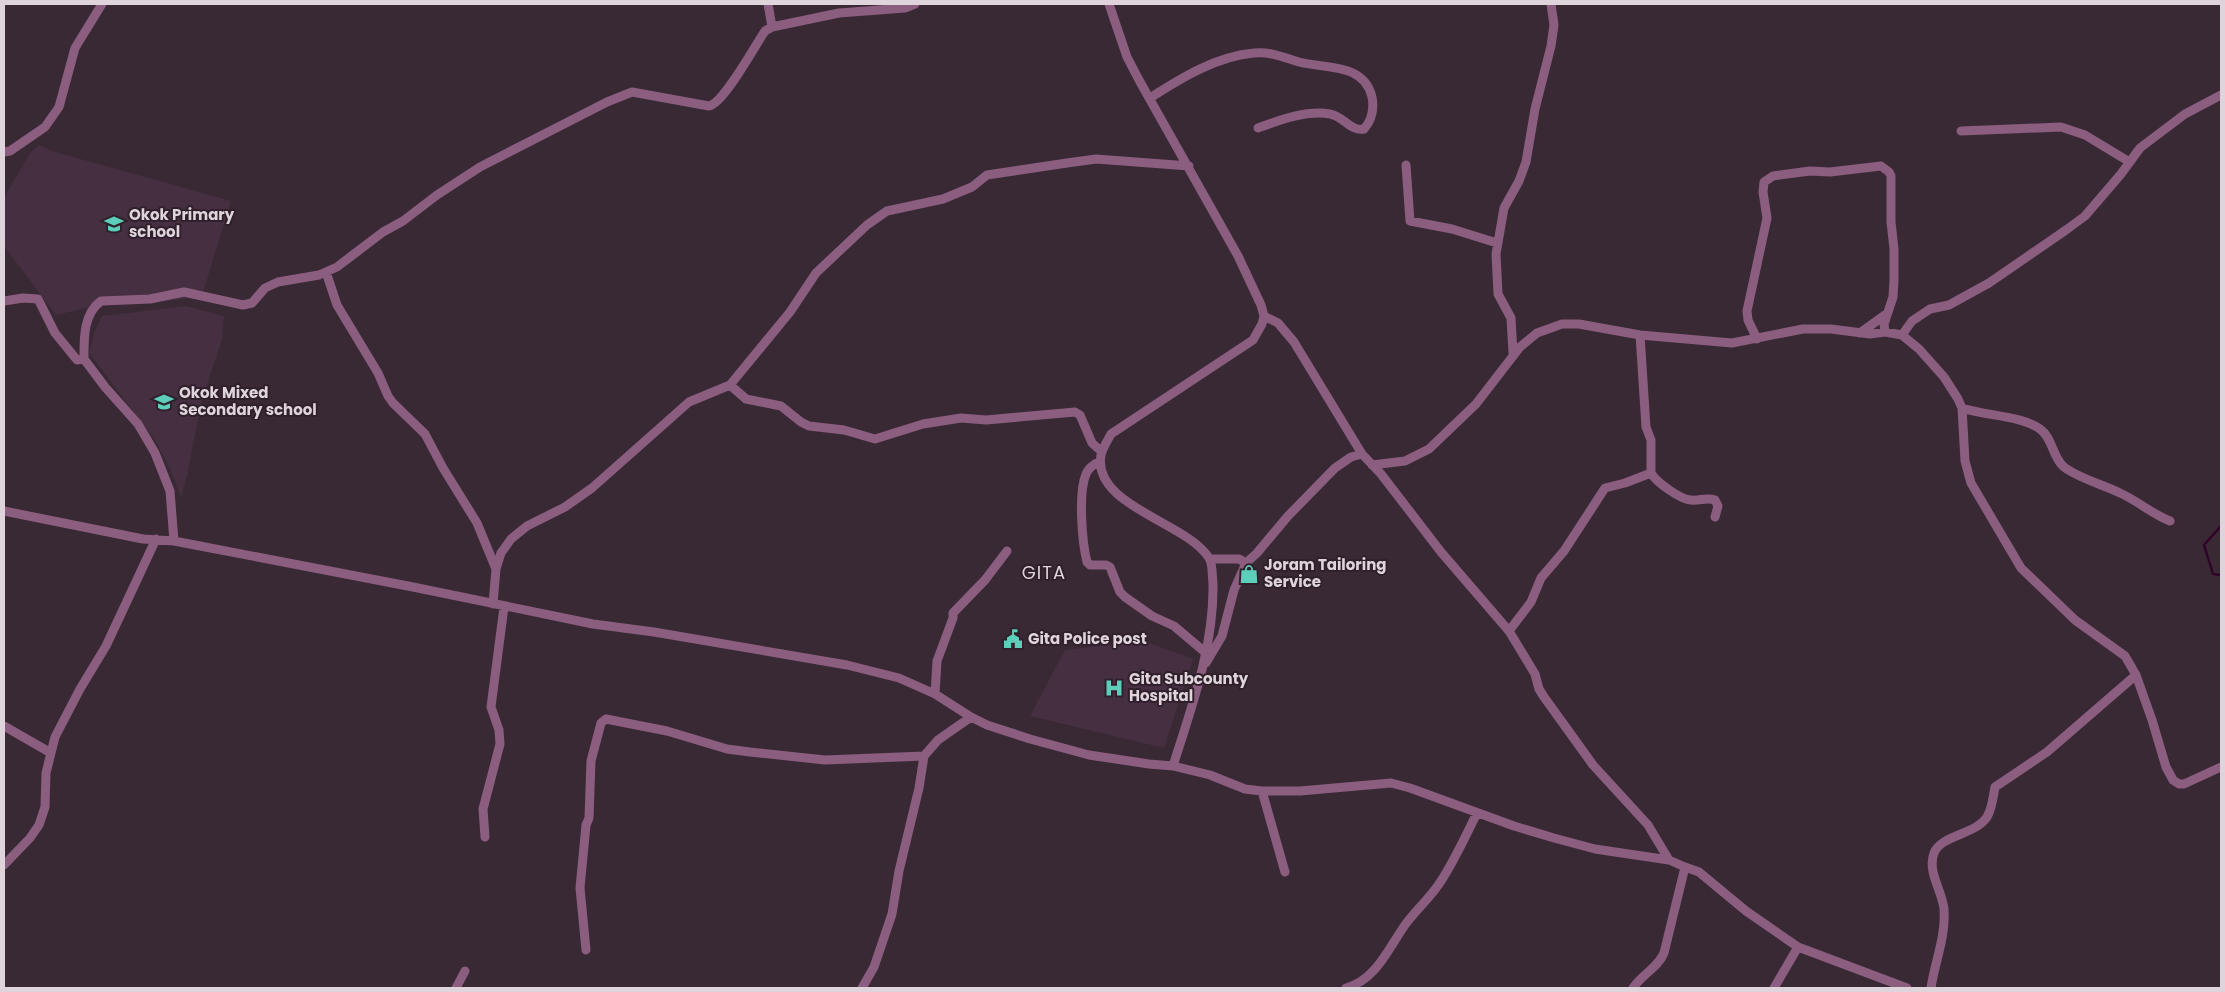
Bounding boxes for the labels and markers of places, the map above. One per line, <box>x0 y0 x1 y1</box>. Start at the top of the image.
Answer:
place label: Okok Primary school <box>129 204 235 242</box>
school or university icon: Okok Primary school <box>103 213 125 235</box>
place label: Okok Mixed Secondary school <box>179 382 317 420</box>
school or university icon: Okok Mixed Secondary school <box>153 391 175 413</box>
place label: Joram Tailoring Service <box>1264 554 1387 592</box>
shop icon: Joram Tailoring Service <box>1238 563 1260 585</box>
public building icon: Gita Police post <box>1002 628 1024 650</box>
place label: Gita Police post <box>1028 628 1147 649</box>
place label: Gita Subcounty Hospital <box>1129 668 1249 706</box>
hospital icon: Gita Subcounty Hospital <box>1103 677 1125 699</box>

